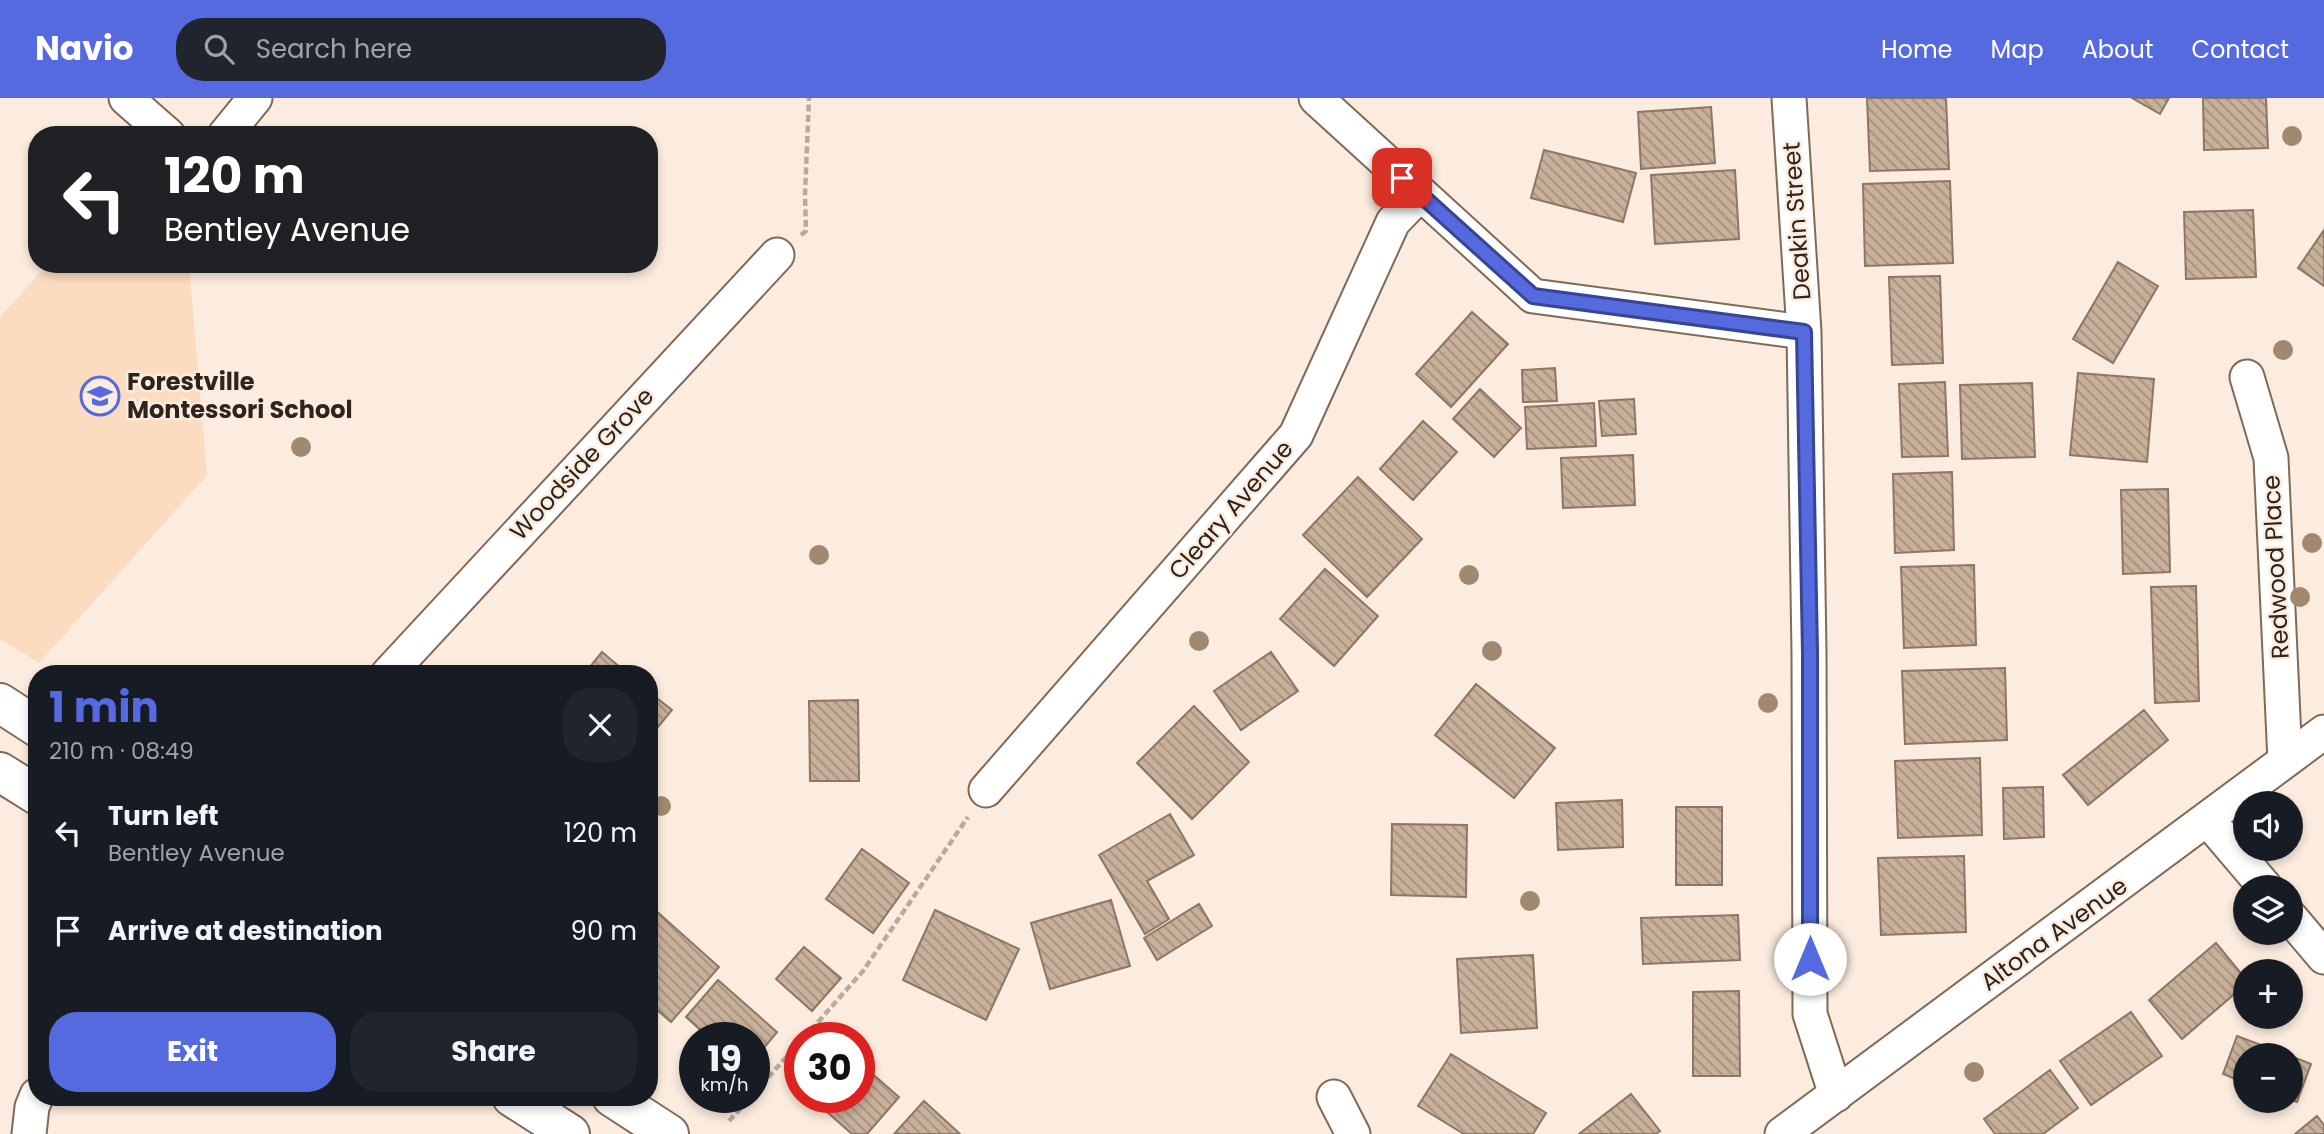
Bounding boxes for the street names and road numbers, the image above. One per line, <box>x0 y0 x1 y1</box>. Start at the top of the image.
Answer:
street label: Deakin Street <box>1775 141 1818 301</box>
street label: Woodside Grove <box>502 380 661 547</box>
street label: Cleary Avenue <box>1161 433 1300 586</box>
street label: Redwood Place <box>2254 474 2297 660</box>
street label: Altona Avenue <box>1974 869 2134 998</box>

